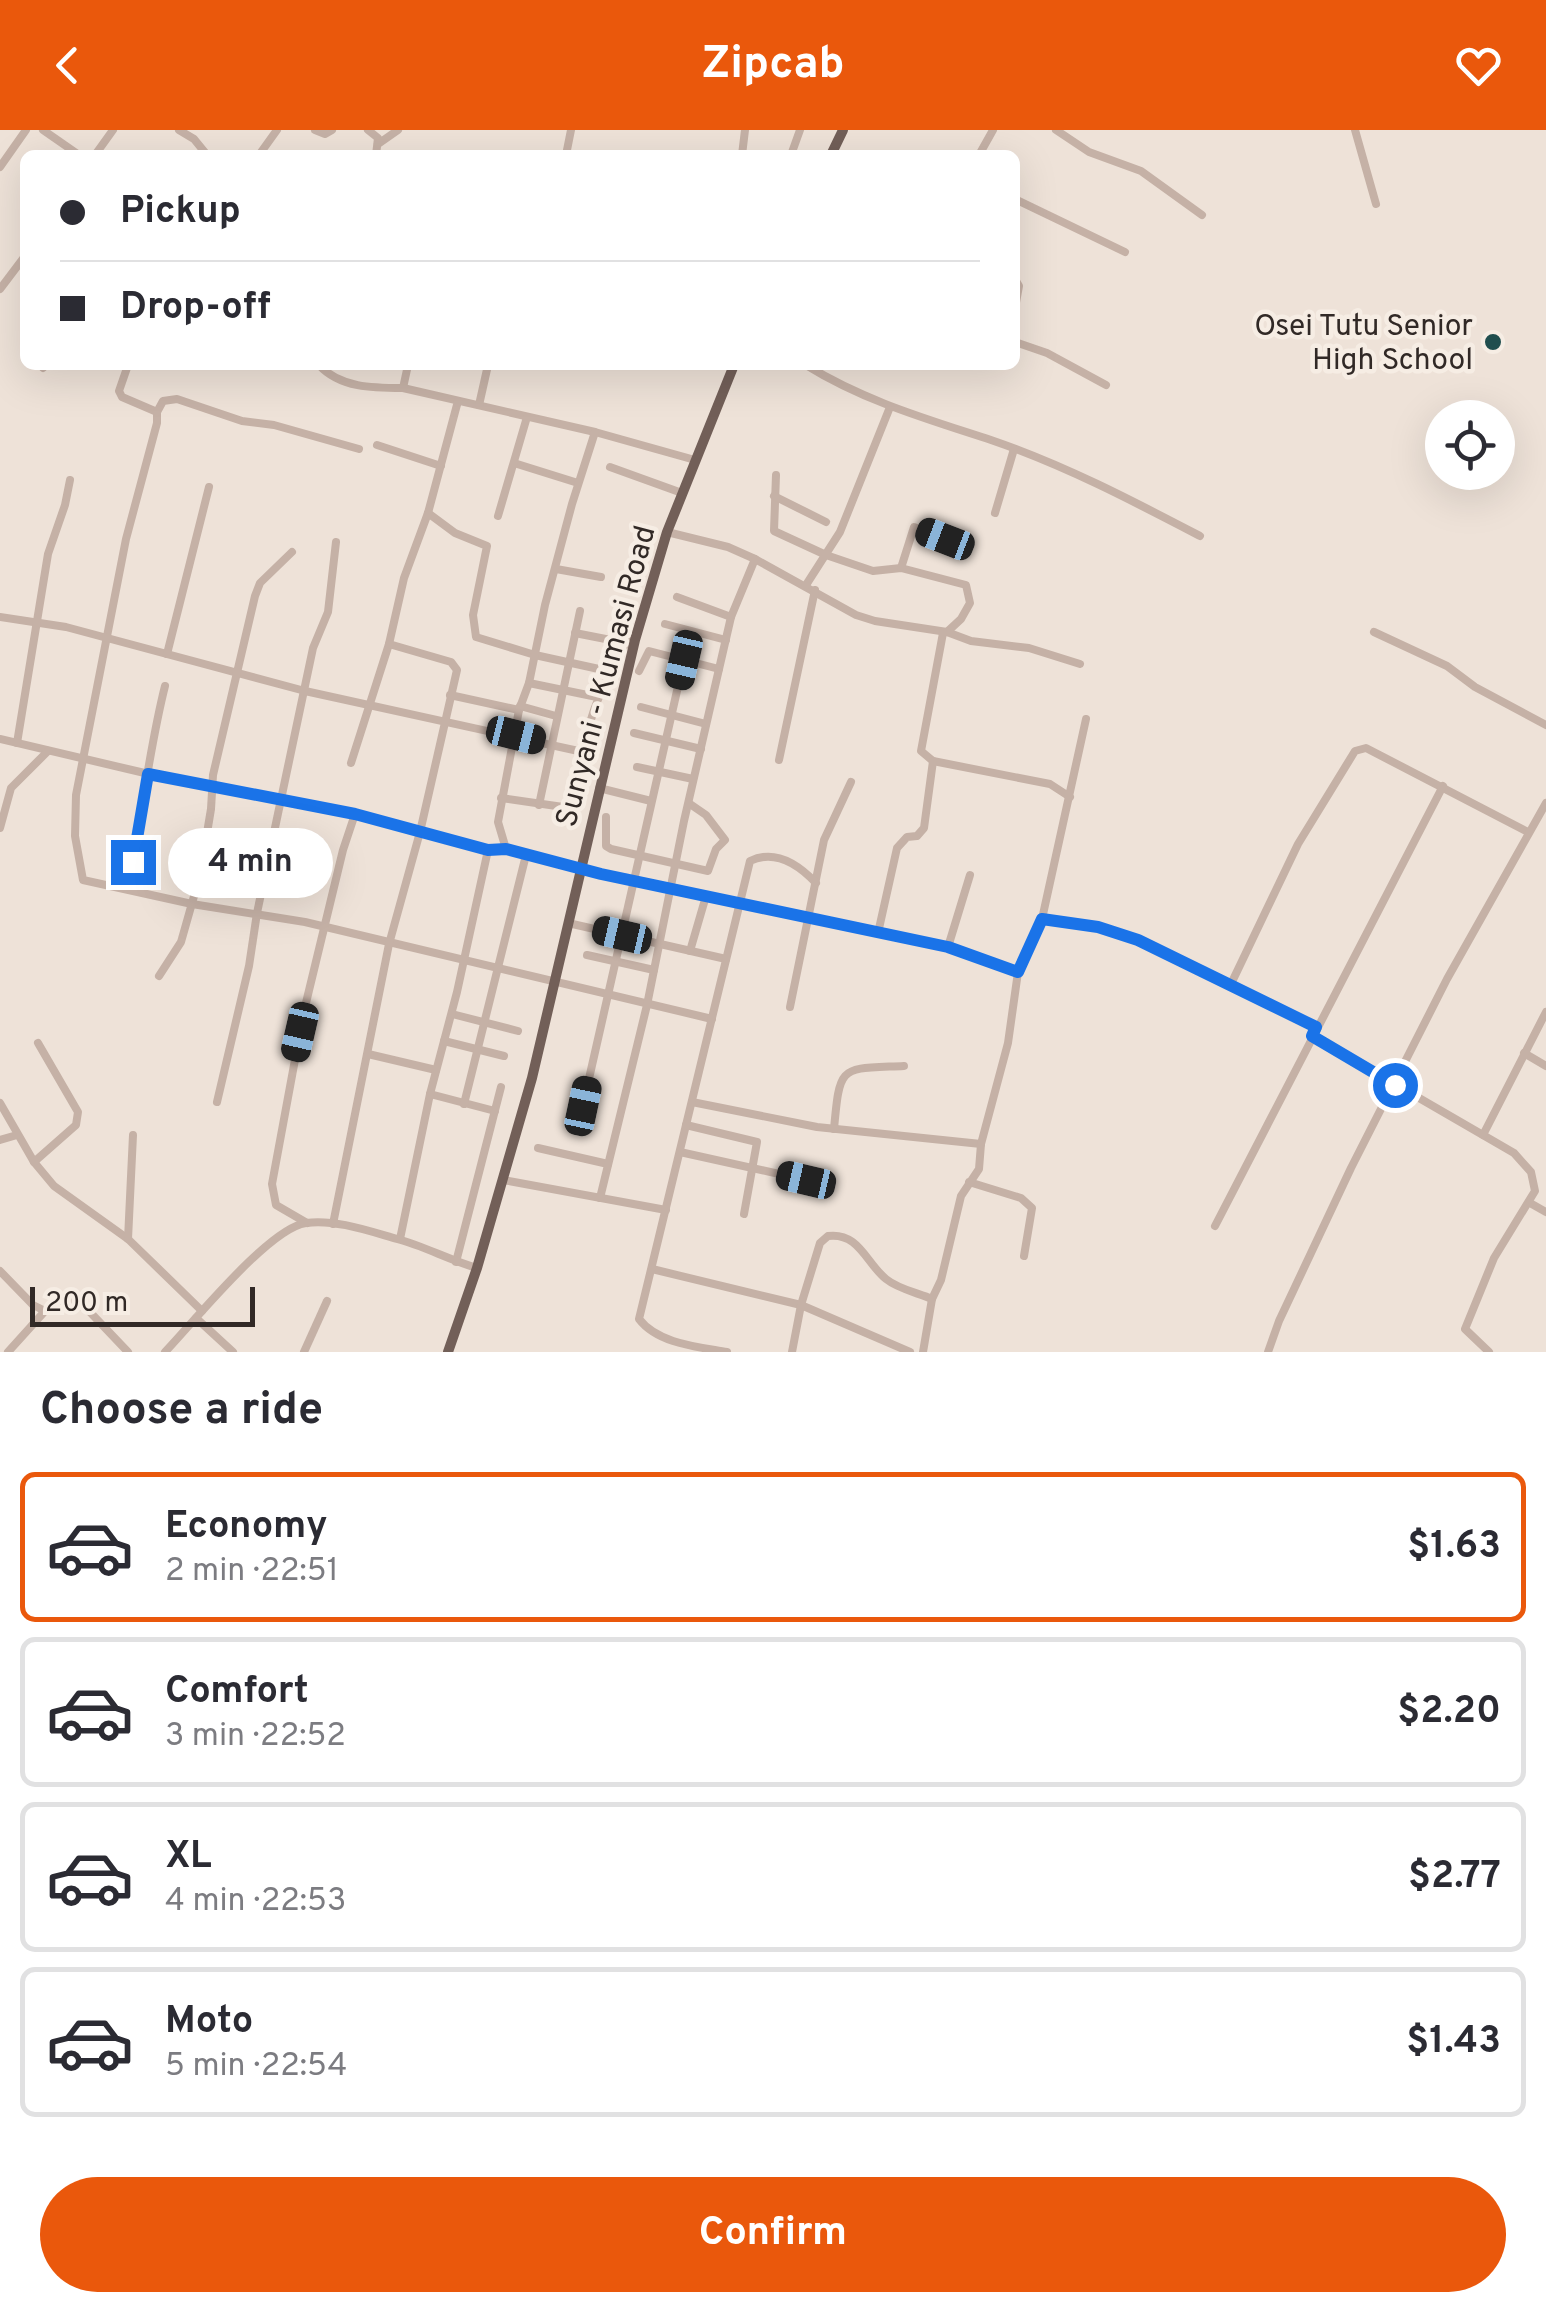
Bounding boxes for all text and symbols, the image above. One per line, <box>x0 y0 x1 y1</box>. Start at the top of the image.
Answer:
text: Zipcab <box>702 37 844 94</box>
icon: back <box>40 38 95 93</box>
icon: heart <box>1451 38 1506 93</box>
text: Pickup <box>120 188 241 237</box>
text: Drop-off <box>120 284 271 333</box>
place label: Osei Tutu Senior High School <box>1254 309 1473 380</box>
marker: Osei Tutu Senior High School <box>1482 331 1504 353</box>
map controls <box>1425 400 1515 490</box>
button: locate <box>1425 400 1515 490</box>
car <box>912 514 978 564</box>
street label: Sunyani - Kumasi Road <box>549 522 665 831</box>
car <box>663 627 705 693</box>
car <box>483 713 549 757</box>
callout: 4 min <box>168 827 333 897</box>
route end <box>111 840 156 885</box>
text: 4 min <box>208 843 293 883</box>
car <box>589 914 655 956</box>
car <box>279 999 321 1065</box>
route start <box>1373 1063 1418 1108</box>
car <box>562 1074 604 1138</box>
car <box>773 1159 839 1201</box>
scale bar <box>30 1282 255 1326</box>
text: 200 m <box>45 1286 128 1322</box>
text: Choose a ride <box>40 1383 323 1440</box>
icon: car <box>45 1502 135 1592</box>
text: Economy <box>165 1503 327 1552</box>
text: $1.63 <box>1407 1523 1501 1572</box>
text: 2 min · 22:51 <box>165 1552 339 1592</box>
icon: car <box>45 1667 135 1757</box>
text: Comfort <box>165 1668 309 1717</box>
text: $2.20 <box>1397 1688 1501 1737</box>
text: 3 min · 22:52 <box>165 1717 346 1757</box>
icon: car <box>45 1832 135 1922</box>
text: XL <box>165 1833 212 1882</box>
text: $2.77 <box>1408 1853 1501 1902</box>
text: 4 min · 22:53 <box>165 1882 346 1922</box>
icon: car <box>45 1997 135 2087</box>
text: Moto <box>165 1998 253 2047</box>
text: $1.43 <box>1406 2018 1501 2067</box>
text: 5 min · 22:54 <box>165 2047 347 2087</box>
button: Confirm <box>40 2177 1506 2292</box>

